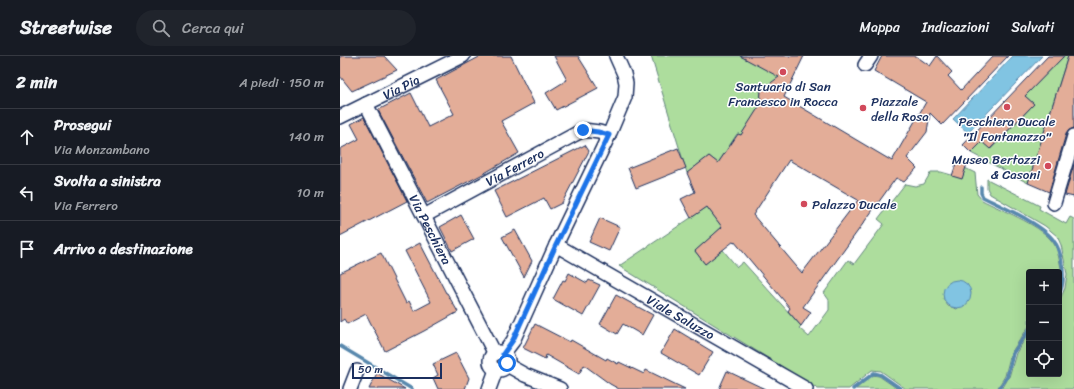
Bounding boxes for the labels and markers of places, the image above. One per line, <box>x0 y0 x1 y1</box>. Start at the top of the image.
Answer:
marker: Santuario di San Francesco in Rocca <box>778 67 788 77</box>
place label: Santuario di San Francesco in Rocca <box>728 75 838 113</box>
place label: Piazzale della Rosa <box>871 90 929 128</box>
marker: Peschiera Ducale "Il Fontanazzo" <box>1002 102 1012 112</box>
marker: Piazzale della Rosa <box>858 103 868 113</box>
place label: Peschiera Ducale "Il Fontanazzo" <box>958 110 1056 148</box>
place label: Museo Bertozzi & Casoni <box>952 148 1040 186</box>
marker: Museo Bertozzi & Casoni <box>1043 161 1053 171</box>
place label: Palazzo Ducale <box>812 193 897 216</box>
marker: Palazzo Ducale <box>799 199 809 209</box>

